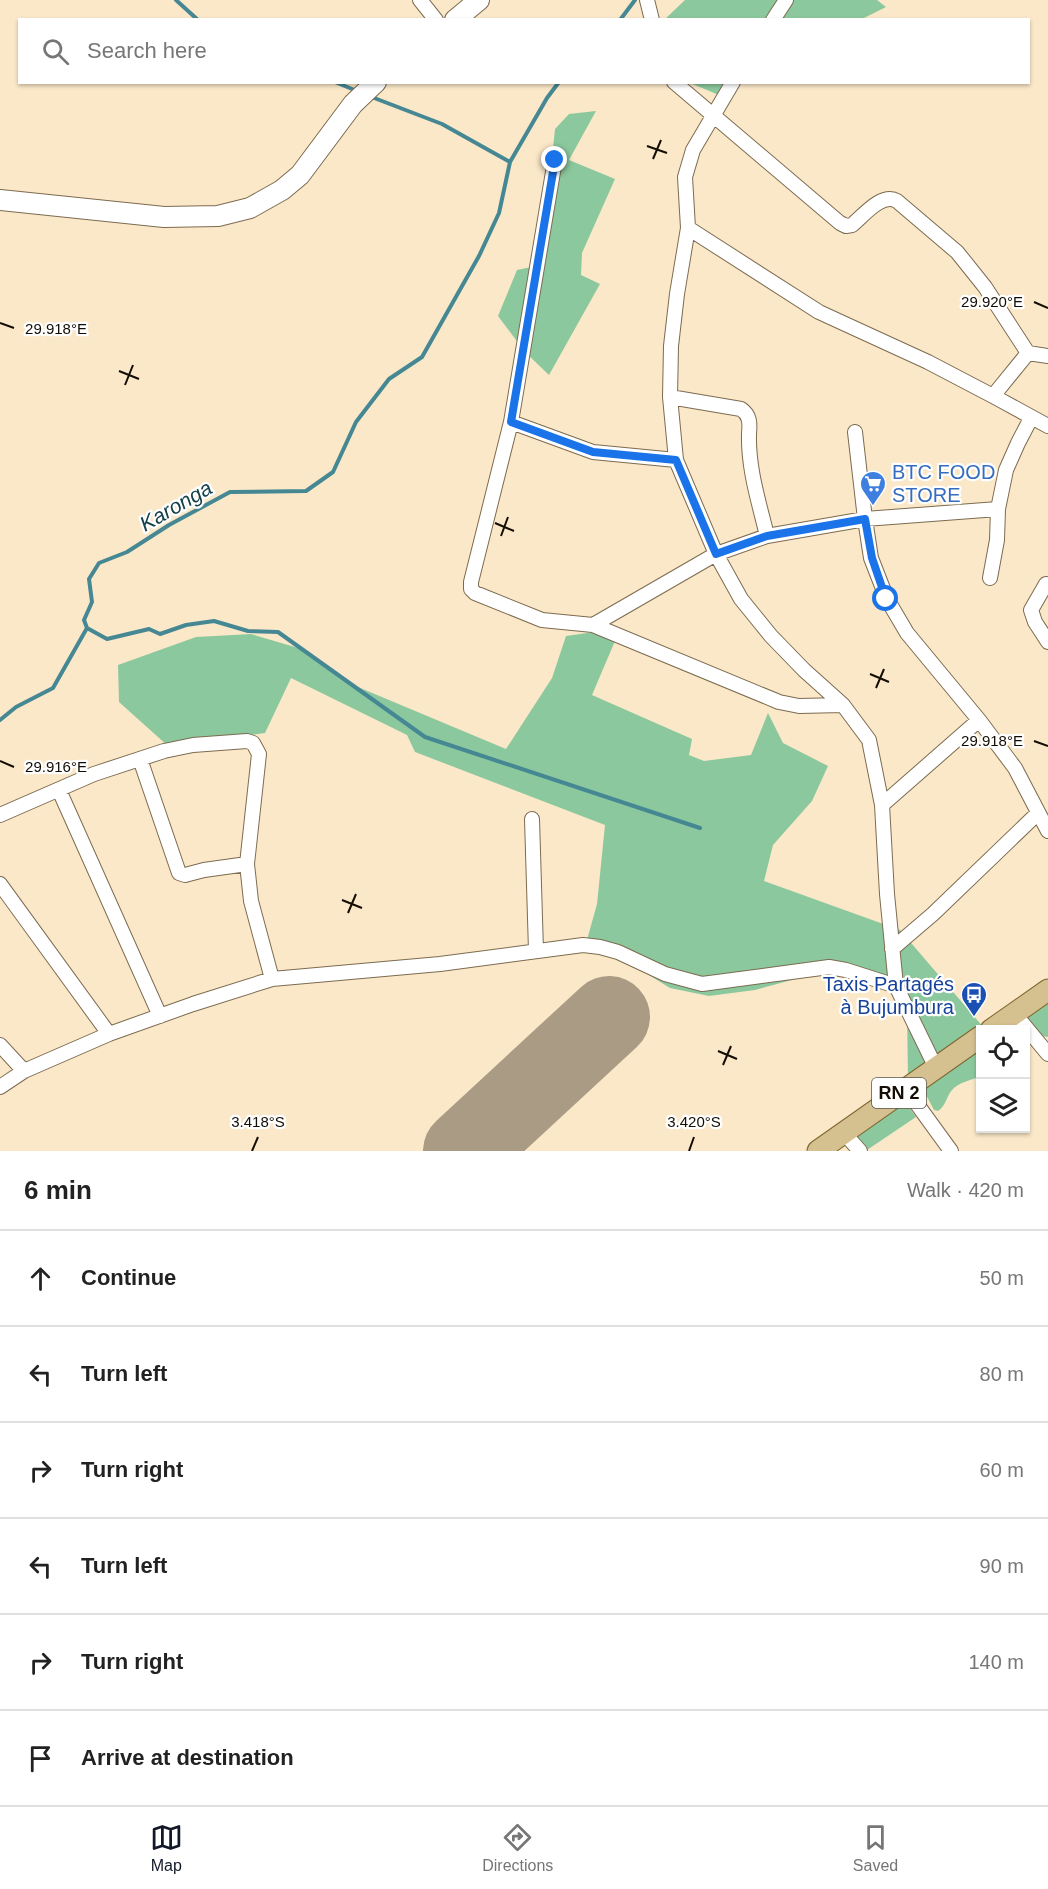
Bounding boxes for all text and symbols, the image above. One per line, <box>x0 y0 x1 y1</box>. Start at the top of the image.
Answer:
search box <box>18 18 1030 84</box>
icon: search <box>39 35 72 68</box>
text: Search here <box>87 38 207 63</box>
route end <box>541 146 567 172</box>
text: 29.920°E <box>961 293 1023 310</box>
text: 29.918°E <box>25 320 87 337</box>
place label: BTC FOOD STORE <box>892 461 995 506</box>
supermarket icon: BTC FOOD STORE <box>858 469 888 507</box>
water label: Karonga <box>136 476 216 535</box>
route start <box>872 585 898 611</box>
text: 29.918°E <box>961 732 1023 749</box>
text: 29.916°E <box>25 758 87 775</box>
place label: Taxis Partagés à Bujumbura <box>823 973 955 1018</box>
bus stop icon: Taxis Partagés à Bujumbura <box>959 980 989 1018</box>
map controls <box>976 1025 1030 1133</box>
button: locate <box>976 1025 1030 1079</box>
road number: RN 2 <box>872 1078 926 1108</box>
button: layers <box>976 1079 1030 1133</box>
text: 3.418°S <box>231 1113 285 1130</box>
text: 3.420°S <box>667 1113 721 1130</box>
text: 6 min <box>24 1175 92 1205</box>
text: Walk · 420 m <box>907 1179 1024 1201</box>
icon: ahead <box>24 1262 57 1295</box>
text: Continue <box>81 1265 176 1290</box>
text: 50 m <box>980 1267 1024 1289</box>
icon: left <box>24 1358 57 1391</box>
text: Turn left <box>81 1361 167 1386</box>
text: 80 m <box>980 1363 1024 1385</box>
icon: right <box>24 1454 57 1487</box>
text: Turn right <box>81 1457 183 1482</box>
text: 60 m <box>980 1459 1024 1481</box>
icon: left <box>24 1550 57 1583</box>
text: Turn left <box>81 1553 167 1578</box>
text: 90 m <box>980 1555 1024 1577</box>
icon: right <box>24 1646 57 1679</box>
text: Turn right <box>81 1649 183 1674</box>
text: 140 m <box>968 1651 1024 1673</box>
icon: arrive <box>24 1742 57 1775</box>
text: Arrive at destination <box>81 1745 294 1770</box>
tab: Map <box>150 1821 183 1875</box>
tab: Directions <box>482 1821 553 1875</box>
tab: Saved <box>853 1821 898 1875</box>

